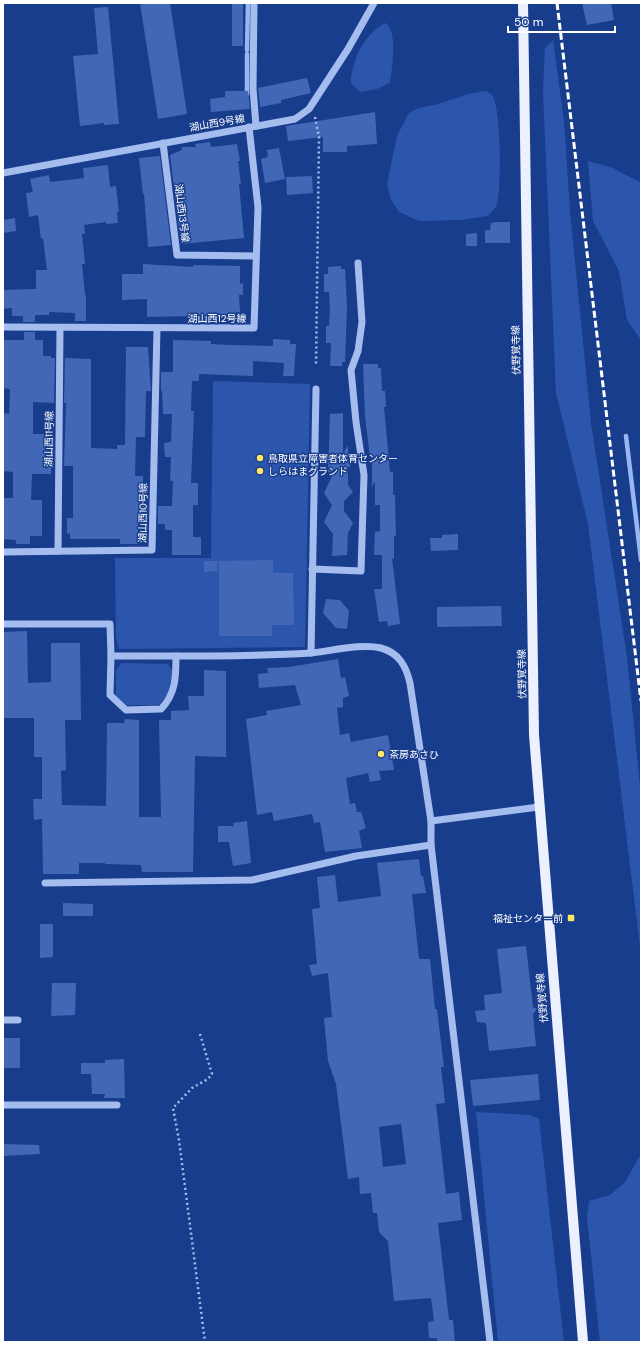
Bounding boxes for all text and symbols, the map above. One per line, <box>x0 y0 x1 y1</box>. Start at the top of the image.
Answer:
scale bar <box>508 8 615 34</box>
text: 50 m <box>514 14 543 30</box>
street label: 湖山西9号線 <box>188 112 246 134</box>
street label: 湖山西13号線 <box>172 183 192 243</box>
street label: 湖山西12号線 <box>188 312 246 325</box>
street label: 伏野覚寺線 <box>509 325 523 375</box>
street label: 湖山西11号線 <box>42 411 56 467</box>
place label: 鳥取県立障害者体育センター <box>268 452 398 465</box>
marker: 鳥取県立障害者体育センター <box>255 453 265 463</box>
place label: しらはまグランド <box>268 465 348 478</box>
marker: しらはまグランド <box>255 466 265 476</box>
street label: 湖山西10号線 <box>136 483 150 543</box>
street label: 伏野覚寺線 <box>515 649 529 699</box>
place label: 茶房あさひ <box>389 748 439 761</box>
marker: 茶房あさひ <box>376 749 386 759</box>
place label: 福祉センター前 <box>493 912 563 925</box>
marker: 福祉センター前 <box>566 913 576 923</box>
street label: 伏野覚寺線 <box>533 973 551 1023</box>

